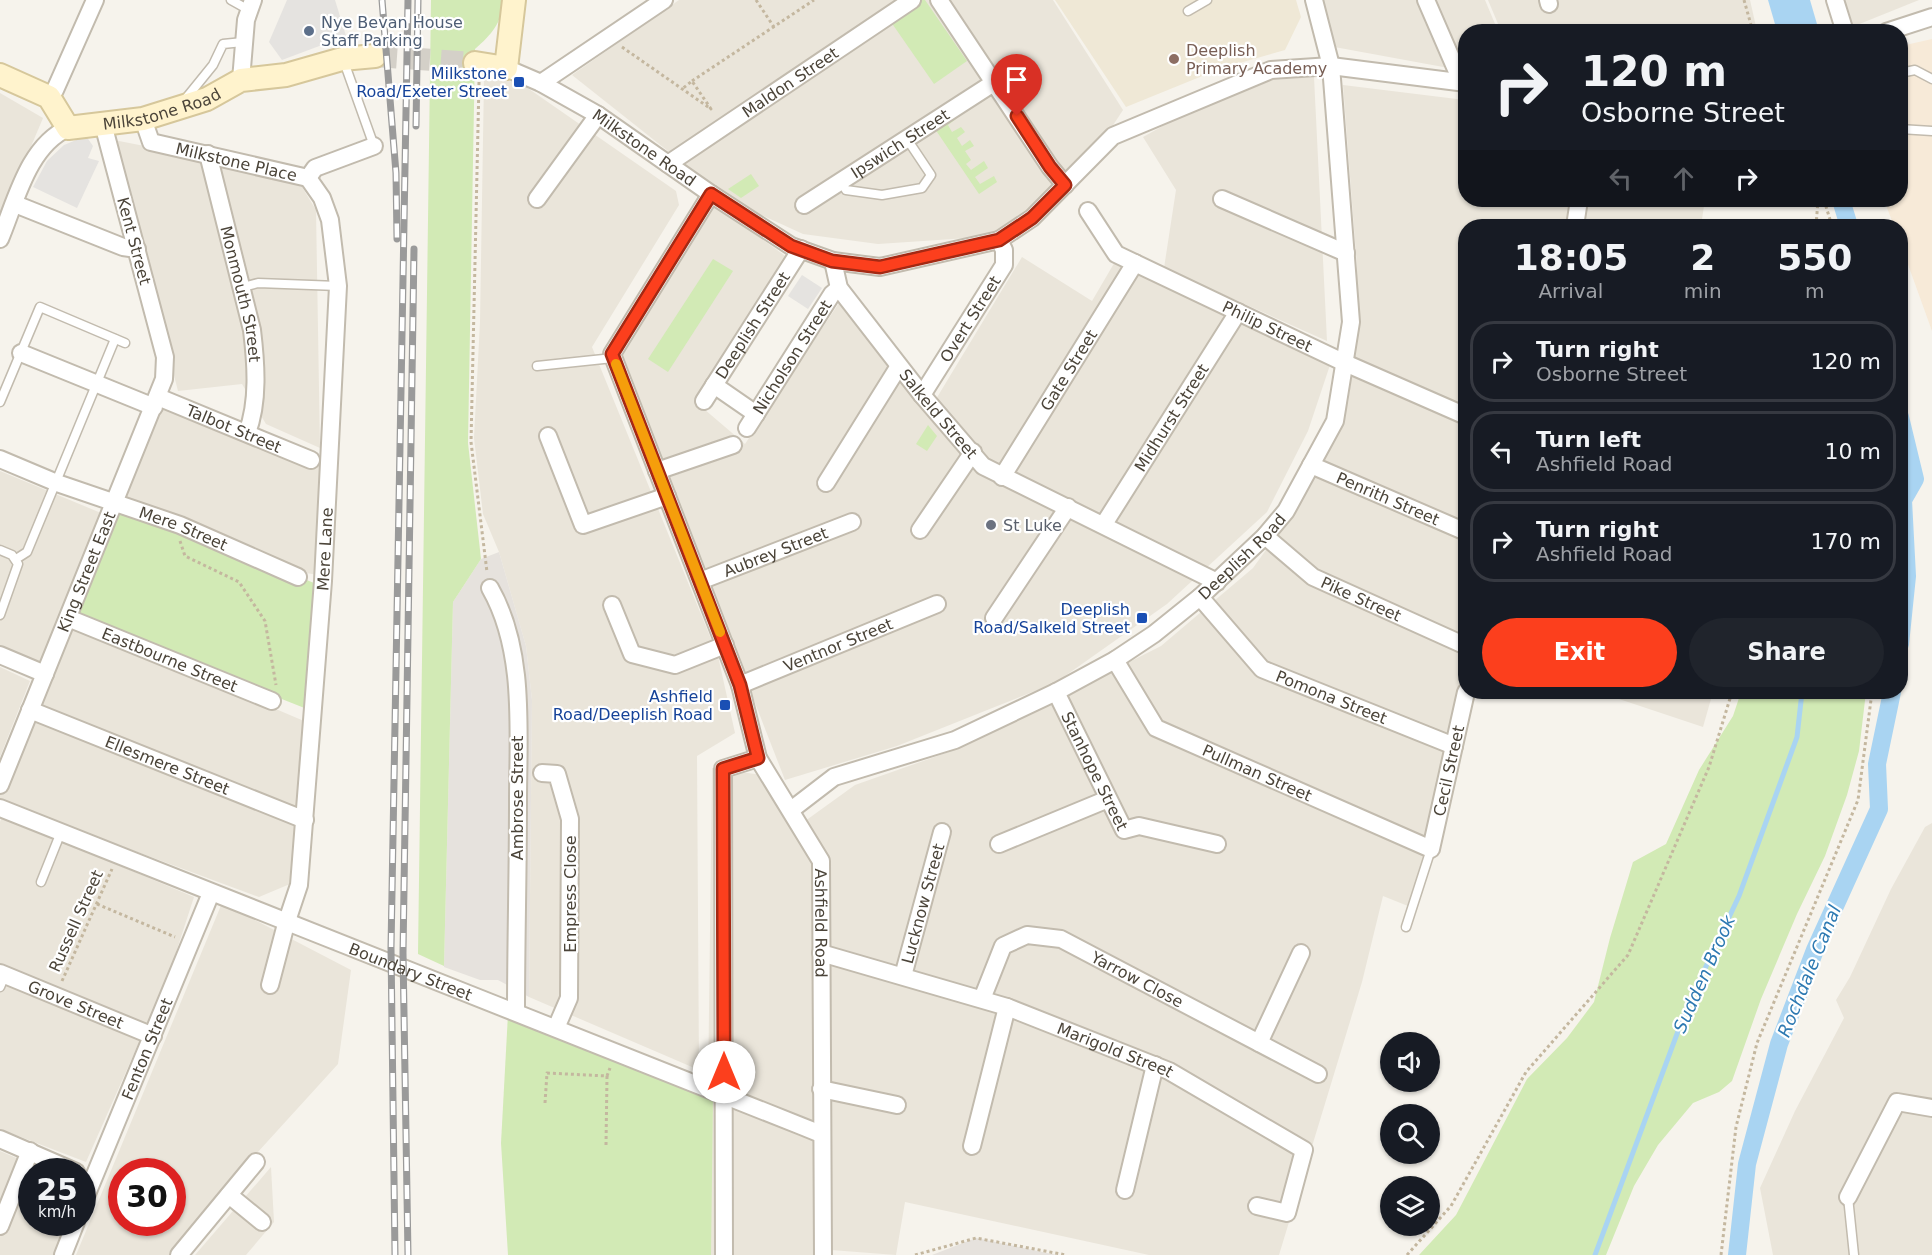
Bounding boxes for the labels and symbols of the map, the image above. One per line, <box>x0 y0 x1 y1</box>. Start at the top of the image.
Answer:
place label: Nye Bevan House Staff Parking <box>321 13 463 50</box>
marker: Nye Bevan House Staff Parking <box>302 24 316 38</box>
place label: Deeplish Primary Academy <box>1186 41 1327 78</box>
street label: Maldon Street <box>738 43 842 121</box>
marker: Deeplish Primary Academy <box>1167 52 1181 66</box>
pin <box>991 54 1042 116</box>
place label: Milkstone Road/Exeter Street <box>356 64 507 101</box>
marker: Milkstone Road/Exeter Street <box>512 75 526 89</box>
street label: Milkstone Road <box>102 84 224 133</box>
street label: Milkstone Road <box>589 105 700 190</box>
street label: Ipswich Street <box>847 105 953 182</box>
street label: Milkstone Place <box>174 138 299 185</box>
street label: Kent Street <box>113 195 155 287</box>
street label: Monmouth Street <box>217 224 265 363</box>
street label: Deeplish Street <box>711 268 794 382</box>
street label: Overt Street <box>936 272 1004 366</box>
street label: Nicholson Street <box>749 296 835 418</box>
street label: Philip Street <box>1220 297 1315 356</box>
street label: Gate Street <box>1036 326 1101 414</box>
street label: Midhurst Street <box>1130 360 1212 475</box>
street label: Salkeld Street <box>896 365 982 462</box>
street label: Talbot Street <box>182 400 284 456</box>
street label: Penrith Street <box>1334 468 1442 529</box>
street label: Mere Street <box>137 502 230 554</box>
street label: Mere Lane <box>313 507 336 592</box>
street label: King Street East <box>53 509 119 635</box>
street label: Deeplish Road <box>1194 509 1289 603</box>
place label: St Luke <box>1003 516 1062 535</box>
marker: St Luke <box>984 518 998 532</box>
street label: Aubrey Street <box>721 523 830 581</box>
street label: Pike Street <box>1318 572 1404 625</box>
place label: Deeplish Road/Salkeld Street <box>973 600 1130 637</box>
marker: Deeplish Road/Salkeld Street <box>1135 611 1149 625</box>
street label: Ventnor Street <box>781 614 895 676</box>
street label: Eastbourne Street <box>99 623 240 696</box>
street label: Pomona Street <box>1273 666 1390 728</box>
place label: Ashfield Road/Deeplish Road <box>553 687 713 724</box>
marker: Ashfield Road/Deeplish Road <box>718 698 732 712</box>
street label: Stanhope Street <box>1058 708 1132 833</box>
street label: Cecil Street <box>1429 724 1468 818</box>
street label: Ellesmere Street <box>102 732 232 798</box>
street label: Ambrose Street <box>508 736 527 860</box>
street label: Pullman Street <box>1200 740 1315 805</box>
street label: Empress Close <box>561 835 580 953</box>
street label: Lucknow Street <box>897 841 948 966</box>
street label: Russell Street <box>45 867 107 975</box>
street label: Ashfield Road <box>812 868 831 978</box>
water label: Rochdale Canal <box>1773 902 1845 1040</box>
water label: Sudden Brook <box>1669 911 1740 1036</box>
street label: Boundary Street <box>346 939 475 1004</box>
street label: Yarrow Close <box>1087 947 1187 1011</box>
street label: Grove Street <box>25 976 126 1032</box>
street label: Fenton Street <box>117 995 176 1102</box>
street label: Marigold Street <box>1055 1018 1177 1081</box>
position arrow <box>692 1040 756 1104</box>
speed limit sign: 30 <box>108 1158 186 1236</box>

